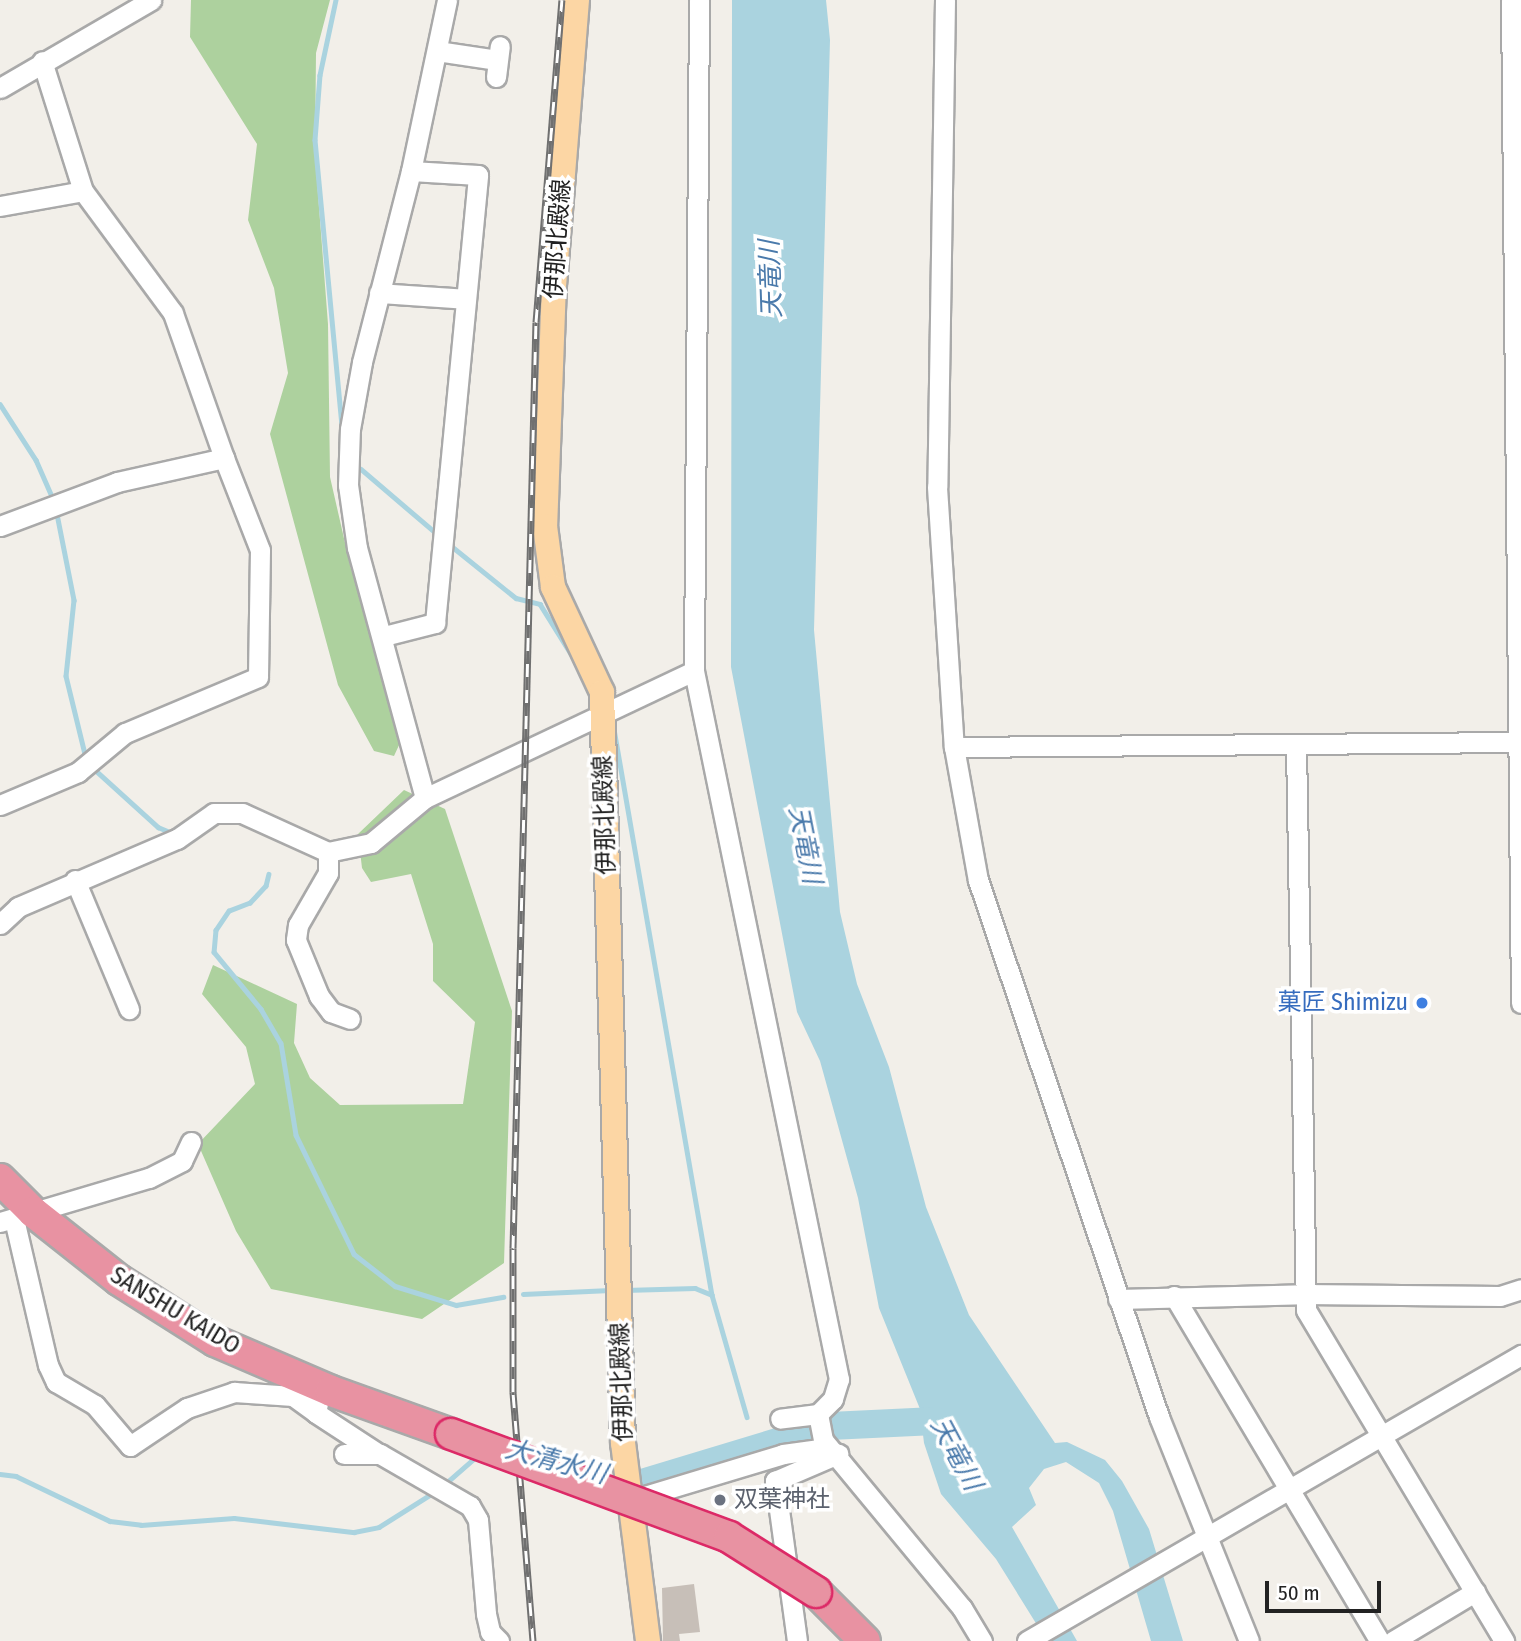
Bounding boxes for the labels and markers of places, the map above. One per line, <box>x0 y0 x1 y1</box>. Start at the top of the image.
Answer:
place label: 菓匠 Shimizu <box>1277 989 1408 1017</box>
marker: 菓匠 Shimizu <box>1414 995 1430 1011</box>
place label: 双葉神社 <box>734 1486 830 1514</box>
marker: 双葉神社 <box>712 1492 728 1508</box>

